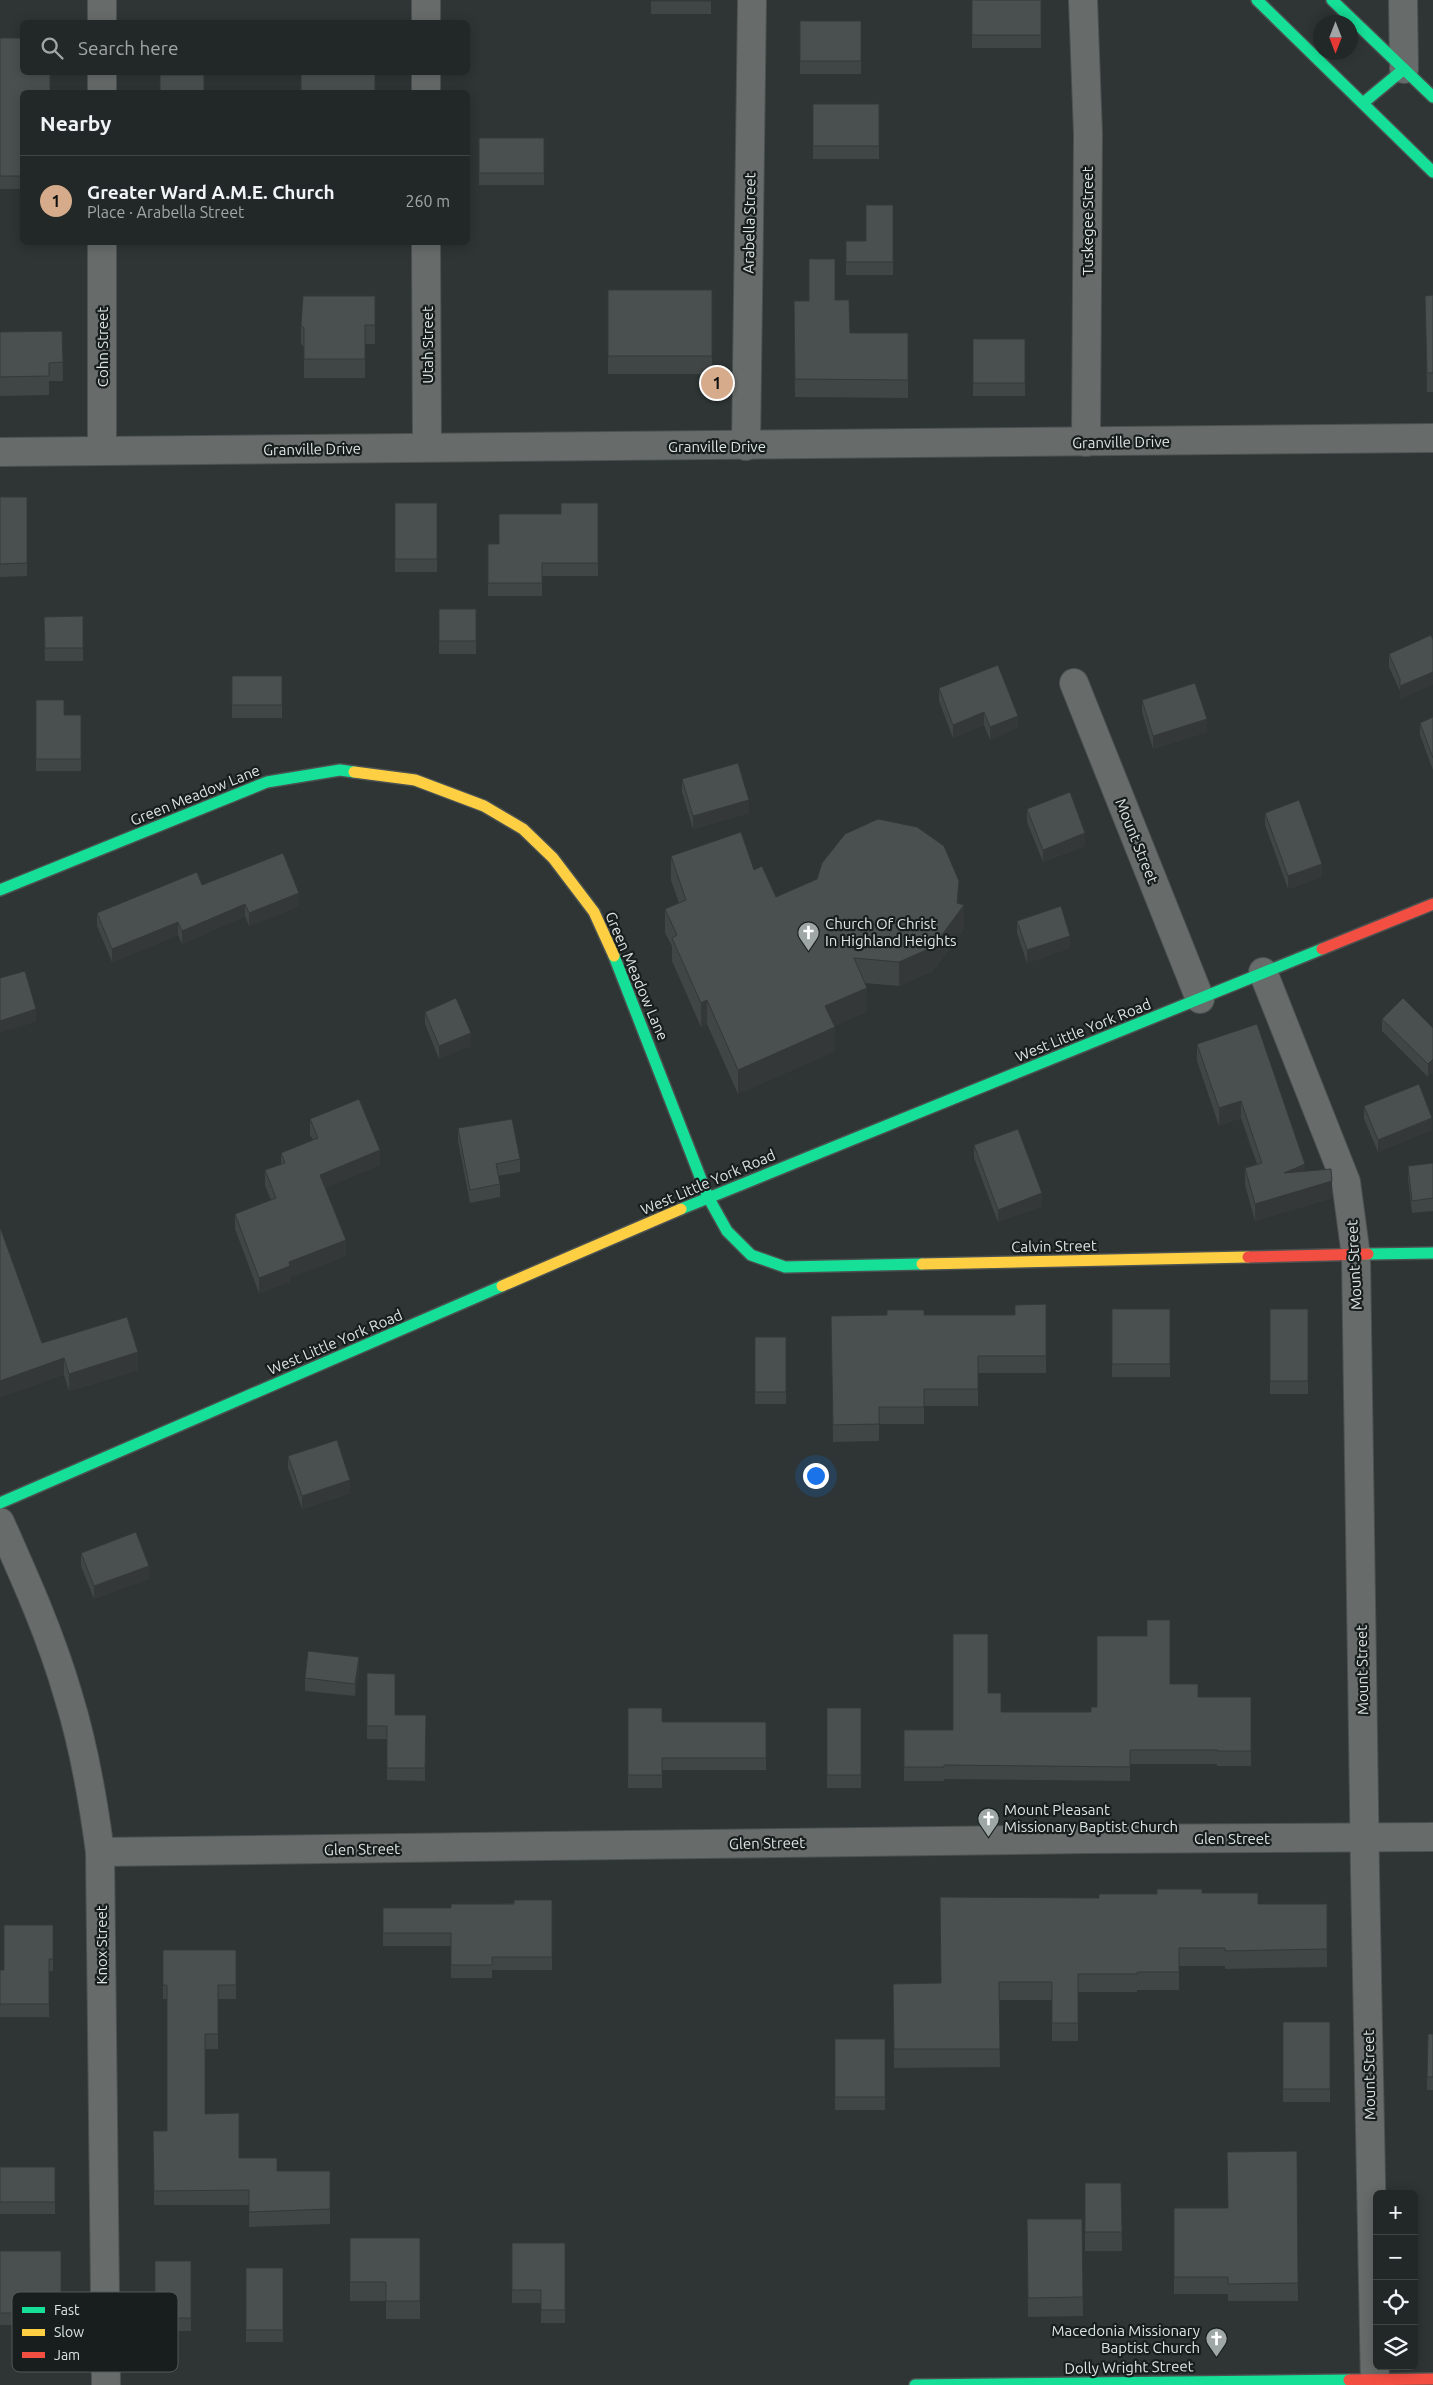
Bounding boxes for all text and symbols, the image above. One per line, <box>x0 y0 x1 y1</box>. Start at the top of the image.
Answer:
north arrow <box>1313 15 1358 60</box>
search box <box>20 20 470 75</box>
icon: search <box>38 34 66 62</box>
text: Search here <box>78 37 178 59</box>
text: Nearby <box>40 111 111 135</box>
street label: Tuskegee Street <box>1079 166 1096 276</box>
street label: Arabella Street <box>740 172 758 274</box>
text: Greater Ward A.M.E. Church <box>87 181 335 203</box>
text: 1 <box>51 192 61 210</box>
text: 260 m <box>405 192 450 210</box>
text: Place · Arabella Street <box>87 203 244 221</box>
street label: Utah Street <box>419 306 436 384</box>
street label: Cohn Street <box>94 307 111 387</box>
pin: 1 <box>701 364 733 402</box>
street label: Granville Drive <box>1072 433 1170 451</box>
street label: Granville Drive <box>668 438 766 455</box>
street label: Granville Drive <box>263 440 361 458</box>
street label: Green Meadow Lane <box>128 761 262 829</box>
street label: Mount Street <box>1112 796 1162 886</box>
street label: Green Meadow Lane <box>602 909 672 1043</box>
place label: Church Of Christ In Highland Heights <box>825 915 957 949</box>
church icon: Church Of Christ In Highland Heights <box>797 920 821 951</box>
street label: West Little York Road <box>1013 995 1153 1065</box>
street label: West Little York Road <box>638 1146 778 1218</box>
street label: Mount Street <box>1343 1219 1365 1310</box>
street label: Calvin Street <box>1011 1237 1097 1255</box>
street label: West Little York Road <box>265 1306 405 1378</box>
your location <box>803 1463 829 1489</box>
street label: Mount Street <box>1353 1625 1371 1715</box>
place label: Mount Pleasant Missionary Baptist Church <box>1004 1801 1178 1835</box>
church icon: Mount Pleasant Missionary Baptist Church <box>976 1806 1000 1837</box>
street label: Glen Street <box>1194 1830 1270 1847</box>
street label: Glen Street <box>729 1834 805 1852</box>
street label: Glen Street <box>324 1840 400 1858</box>
street label: Knox Street <box>93 1905 110 1985</box>
street label: Mount Street <box>1360 2030 1378 2120</box>
map controls <box>1373 2190 1418 2370</box>
button: + <box>1373 2190 1418 2235</box>
button: − <box>1373 2235 1418 2280</box>
button: locate <box>1373 2280 1418 2325</box>
legend <box>12 2292 178 2372</box>
text: Fast <box>54 2302 80 2318</box>
place label: Macedonia Missionary Baptist Church <box>1051 2322 1200 2356</box>
text: Slow <box>54 2324 84 2340</box>
button: layers <box>1373 2325 1418 2370</box>
church icon: Macedonia Missionary Baptist Church <box>1204 2327 1228 2358</box>
text: Jam <box>54 2347 80 2363</box>
street label: Dolly Wright Street <box>1064 2357 1194 2377</box>

